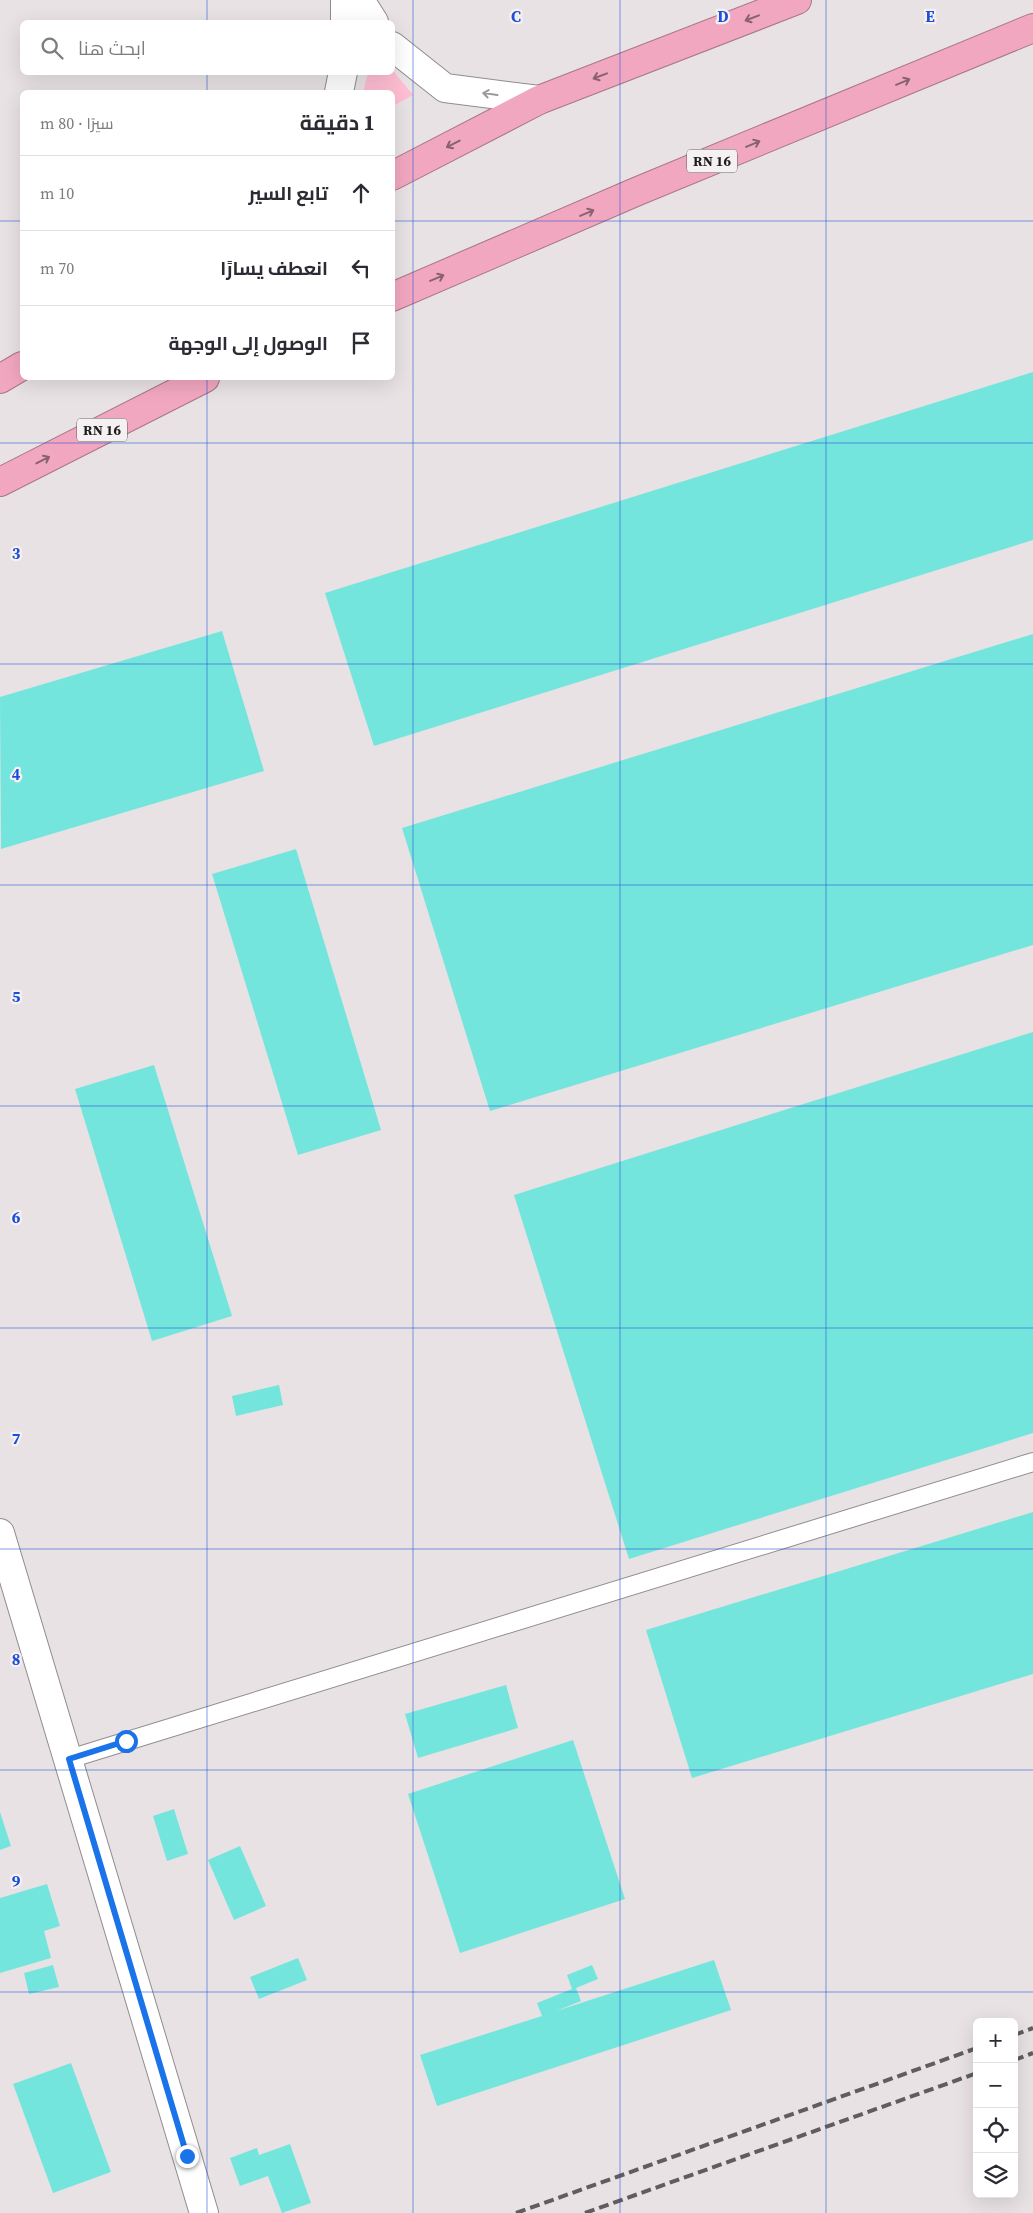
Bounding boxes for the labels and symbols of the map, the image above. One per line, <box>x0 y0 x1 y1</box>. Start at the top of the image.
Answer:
text: C <box>511 5 521 27</box>
text: D <box>717 5 729 27</box>
text: E <box>925 5 935 27</box>
one-way arrow <box>745 13 760 23</box>
one-way arrow <box>593 72 609 81</box>
one-way arrow <box>895 76 910 86</box>
one-way arrow <box>483 88 499 98</box>
one-way arrow <box>744 139 760 148</box>
one-way arrow <box>446 140 461 149</box>
road number: RN 16 <box>687 150 737 172</box>
one-way arrow <box>579 208 594 218</box>
one-way arrow <box>429 272 444 282</box>
road number: RN 16 <box>77 418 127 442</box>
one-way arrow <box>36 455 51 465</box>
text: 3 <box>12 542 21 564</box>
text: 4 <box>12 763 21 785</box>
text: 5 <box>12 985 21 1007</box>
text: 6 <box>12 1206 21 1228</box>
text: 7 <box>12 1427 21 1449</box>
text: 8 <box>12 1648 20 1670</box>
route start <box>115 1730 138 1753</box>
text: 9 <box>12 1870 21 1892</box>
route end <box>176 2145 199 2168</box>

